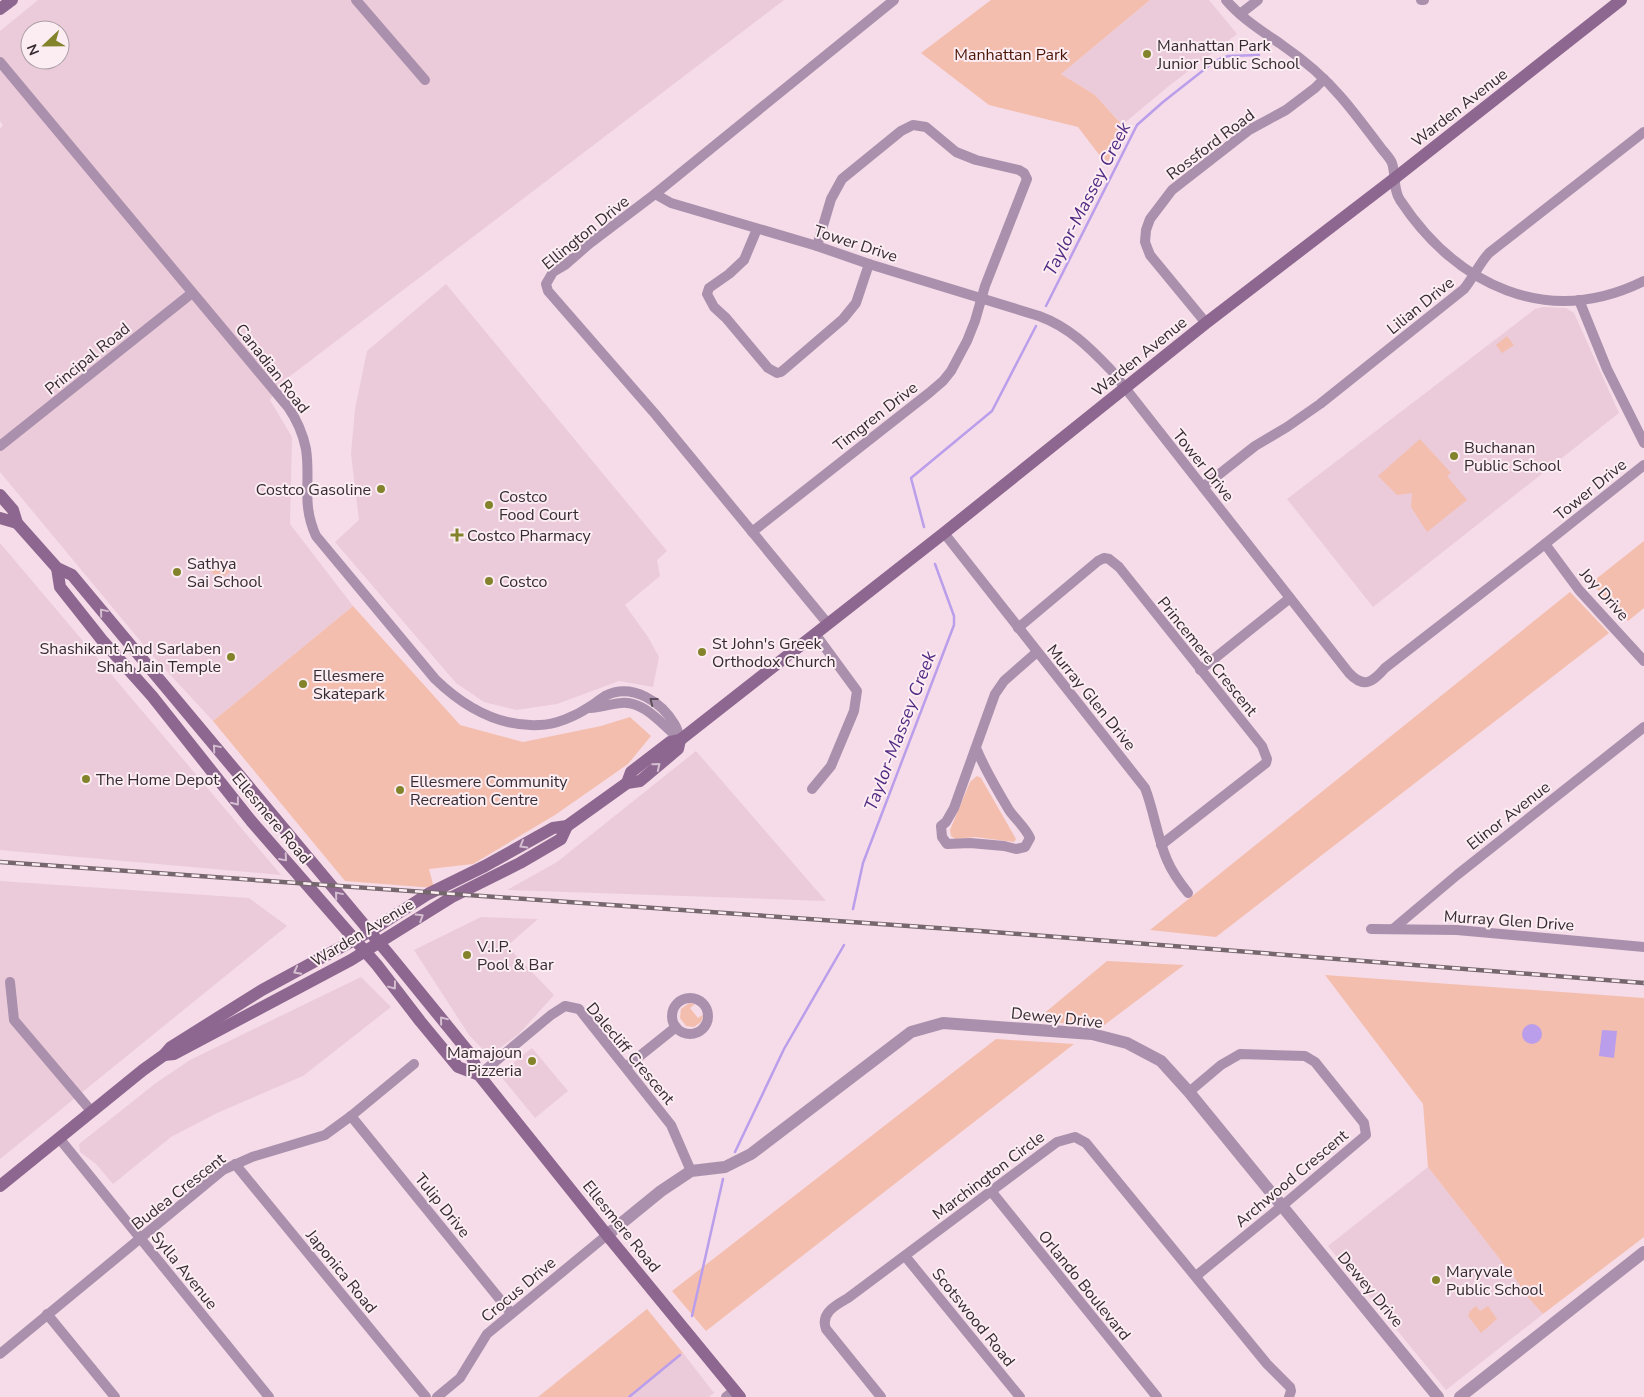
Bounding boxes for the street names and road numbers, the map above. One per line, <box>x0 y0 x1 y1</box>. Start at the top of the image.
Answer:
street label: Warden Avenue <box>1407 63 1512 152</box>
street label: Rossford Road <box>1162 104 1259 185</box>
street label: Ellington Drive <box>537 191 634 275</box>
street label: Tower Drive <box>811 220 900 268</box>
street label: Lilian Drive <box>1382 272 1459 340</box>
street label: Warden Avenue <box>1088 312 1192 402</box>
street label: Principal Road <box>40 318 135 400</box>
street label: Canadian Road <box>230 319 314 418</box>
street label: Timgren Drive <box>829 377 922 457</box>
street label: Tower Drive <box>1167 425 1239 506</box>
street label: Tower Drive <box>1550 454 1631 526</box>
street label: Joy Drive <box>1574 563 1634 626</box>
street label: Princemere Crescent <box>1152 592 1263 721</box>
street label: Murray Glen Drive <box>1042 640 1141 755</box>
street label: Ellesmere Road <box>227 768 316 869</box>
street label: Elinor Avenue <box>1462 776 1555 855</box>
street label: Warden Avenue <box>307 893 418 972</box>
street label: Murray Glen Drive <box>1443 905 1575 937</box>
street label: Dalecliff Crescent <box>581 998 680 1110</box>
street label: Dewey Drive <box>1010 1002 1104 1034</box>
street label: Archwood Crescent <box>1230 1125 1353 1233</box>
street label: Marchington Circle <box>928 1126 1049 1225</box>
street label: Budea Crescent <box>127 1148 230 1235</box>
street label: Tulip Drive <box>409 1169 475 1243</box>
street label: Ellesmere Road <box>577 1176 665 1277</box>
street label: Japonica Road <box>300 1224 382 1318</box>
street label: Orlando Boulevard <box>1033 1226 1136 1345</box>
street label: Sylla Avenue <box>146 1227 223 1314</box>
street label: Dewey Drive <box>1332 1247 1408 1332</box>
street label: Crocus Drive <box>477 1252 561 1328</box>
street label: Scotswood Road <box>927 1264 1020 1372</box>

